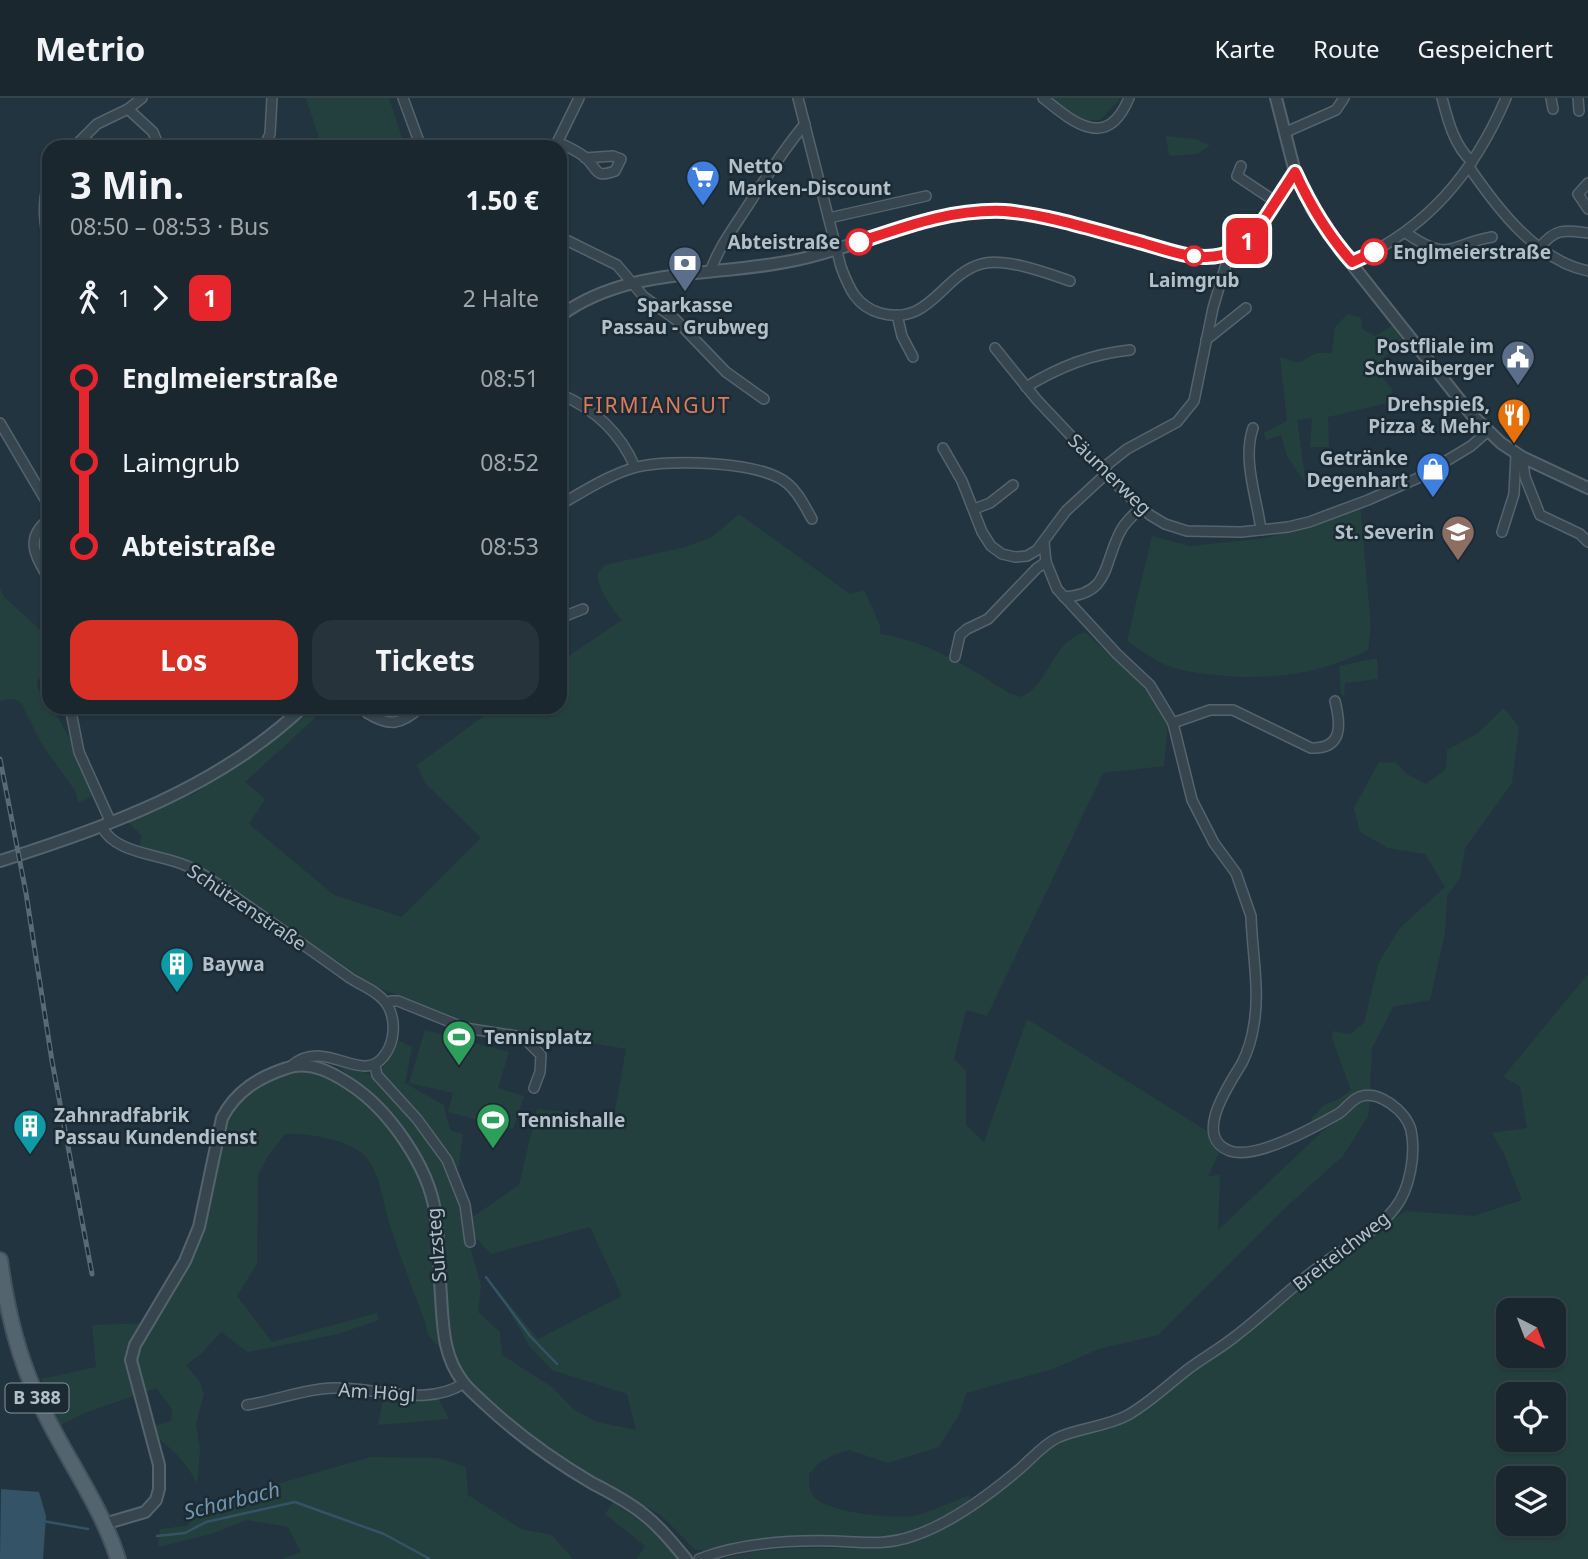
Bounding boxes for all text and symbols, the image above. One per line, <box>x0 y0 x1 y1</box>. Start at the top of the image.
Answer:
text: Metrio <box>35 26 145 71</box>
text: Karte <box>1215 32 1275 65</box>
text: Route <box>1313 32 1380 65</box>
text: Gespeichert <box>1418 32 1553 65</box>
place label: Netto Marken-Discount <box>728 153 891 201</box>
text: 3 Min. <box>70 158 184 210</box>
supermarket icon: Netto Marken-Discount <box>684 158 722 207</box>
text: 1.50 € <box>465 182 539 218</box>
text: 08:50 – 08:53 · Bus <box>70 210 269 242</box>
line badge: 1 <box>1224 218 1270 264</box>
text: 1 <box>1240 224 1254 257</box>
place label: Abteistraße <box>728 229 840 255</box>
marker: Abteistraße <box>846 229 872 255</box>
marker: Englmeierstraße <box>1361 239 1387 265</box>
place label: Englmeierstraße <box>1393 239 1551 265</box>
bank icon: Sparkasse Passau - Grubweg <box>666 244 704 293</box>
marker: Laimgrub <box>1184 246 1204 266</box>
place label: Laimgrub <box>1148 267 1240 293</box>
icon: walk <box>70 279 108 317</box>
icon: forward <box>141 279 179 317</box>
text: 1 <box>203 281 217 314</box>
text: 1 <box>118 282 131 314</box>
text: 2 Halte <box>463 282 539 314</box>
place label: Sparkasse Passau - Grubweg <box>601 292 769 340</box>
place label: Postfliale im Schwaiberger <box>1365 333 1495 381</box>
public building icon: Postfliale im Schwaiberger <box>1499 338 1537 387</box>
text: Englmeierstraße <box>122 360 338 396</box>
text: 08:51 <box>480 362 539 394</box>
district label: FIRMIANGUT <box>583 391 731 419</box>
place label: Drehspieß, Pizza & Mehr <box>1368 391 1490 439</box>
restaurant icon: Drehspieß, Pizza & Mehr <box>1495 396 1533 445</box>
street label: Säumerweg <box>1063 428 1157 520</box>
text: Laimgrub <box>122 444 240 480</box>
place label: Getränke Degenhart <box>1307 445 1408 493</box>
text: 08:52 <box>480 446 539 478</box>
shop icon: Getränke Degenhart <box>1414 450 1452 499</box>
school or university icon: St. Severin <box>1439 513 1477 562</box>
place label: St. Severin <box>1335 519 1434 545</box>
text: Abteistraße <box>122 528 276 564</box>
text: 08:53 <box>480 530 539 562</box>
button: Los <box>70 620 298 700</box>
button: Tickets <box>312 620 539 700</box>
street label: Schützenstraße <box>182 858 312 956</box>
building icon: Baywa <box>158 945 196 994</box>
place label: Baywa <box>202 951 265 977</box>
sports icon: Tennisplatz <box>440 1018 478 1067</box>
place label: Tennisplatz <box>484 1024 592 1050</box>
sports icon: Tennishalle <box>474 1101 512 1150</box>
place label: Zahnradfabrik Passau Kundendienst <box>54 1102 257 1150</box>
building icon: Zahnradfabrik Passau Kundendienst <box>11 1107 49 1156</box>
place label: Tennishalle <box>518 1107 625 1133</box>
street label: Breiteichweg <box>1287 1205 1395 1297</box>
street label: Sulzsteg <box>420 1207 452 1283</box>
north arrow <box>1496 1298 1566 1368</box>
map controls <box>1496 1298 1566 1536</box>
street label: Am Högl <box>338 1376 416 1408</box>
button: locate <box>1496 1382 1566 1452</box>
road number: B 388 <box>5 1384 68 1413</box>
button: layers <box>1496 1466 1566 1536</box>
water label: Scharbach <box>181 1475 283 1526</box>

